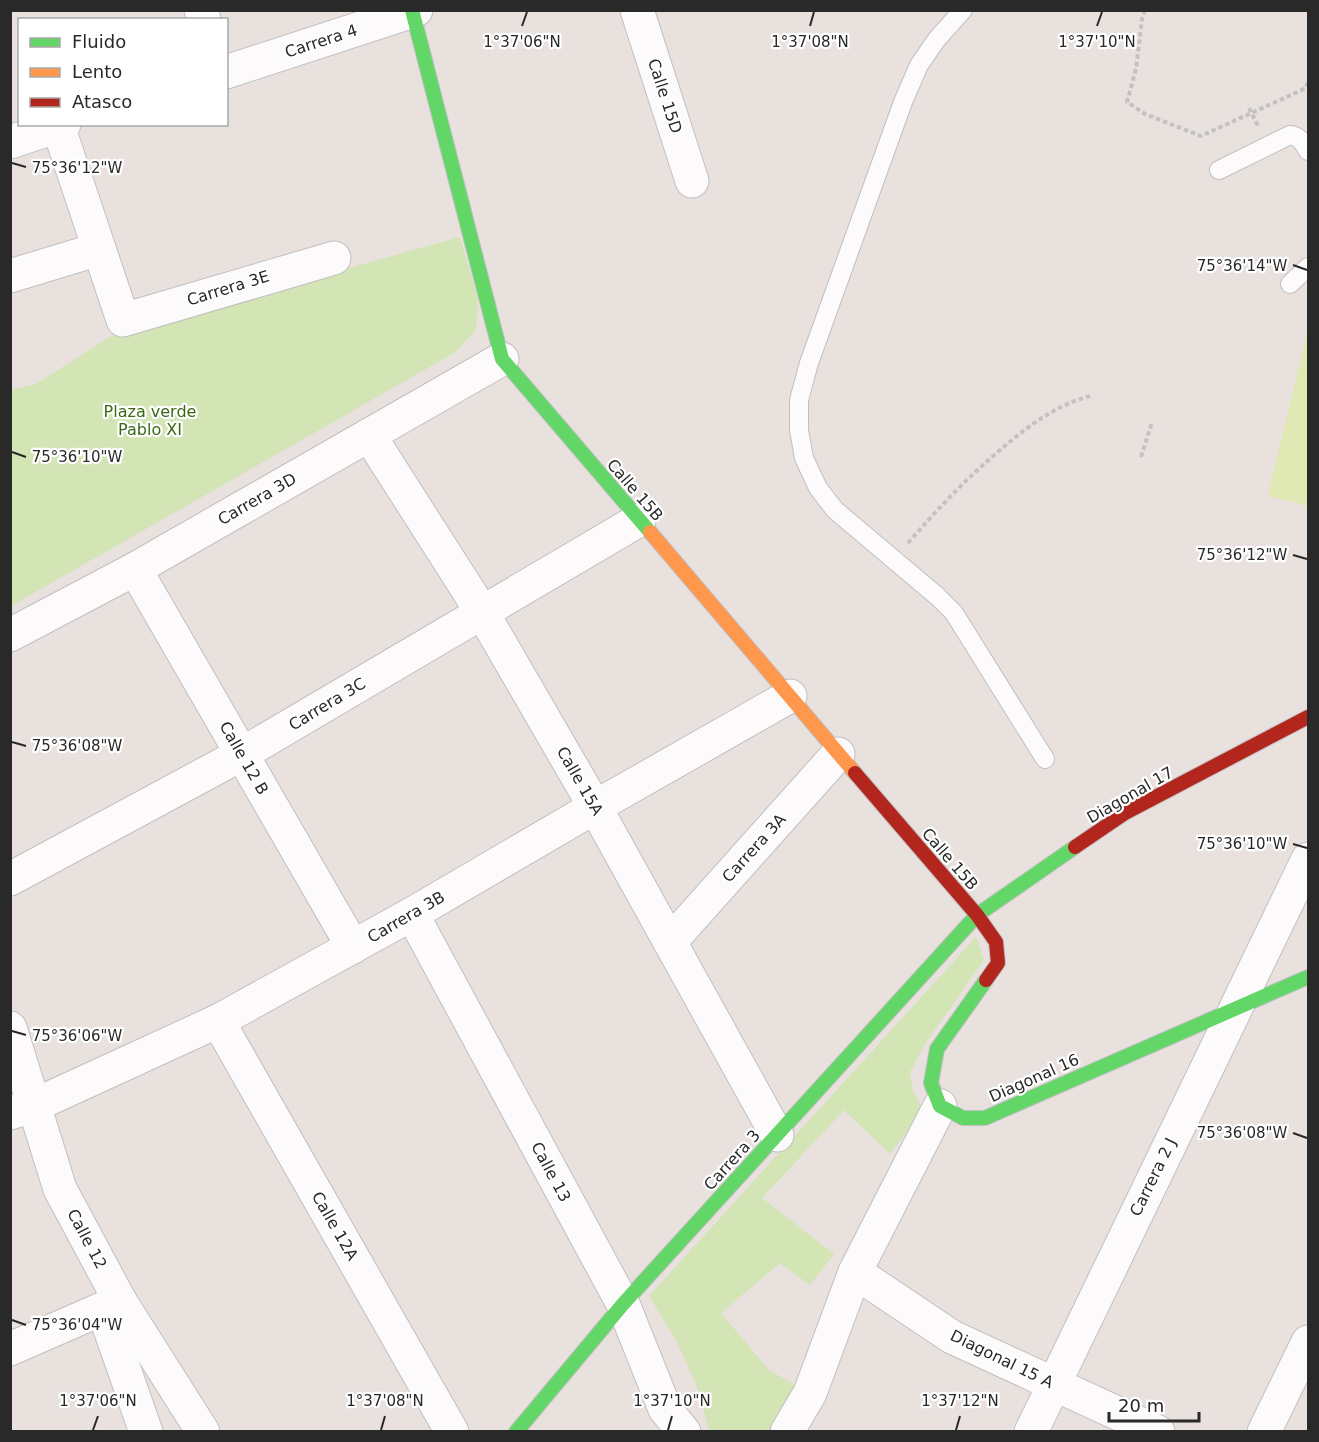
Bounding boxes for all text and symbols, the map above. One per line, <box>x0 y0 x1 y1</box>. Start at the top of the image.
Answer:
legend <box>18 18 228 126</box>
street label: Carrera 4 <box>282 20 360 62</box>
text: Fluido <box>72 31 126 52</box>
text: 1°37'06"N <box>483 33 561 51</box>
text: 1°37'08"N <box>771 33 849 51</box>
text: 1°37'10"N <box>1058 33 1136 51</box>
street label: Calle 15D <box>644 56 686 136</box>
text: Lento <box>72 61 122 82</box>
text: Atasco <box>72 91 132 112</box>
text: 75°36'12"W <box>32 159 122 177</box>
text: 75°36'14"W <box>1197 257 1287 275</box>
street label: Carrera 3E <box>185 266 271 310</box>
park label: Plaza verde Pablo XI <box>104 402 196 439</box>
text: 75°36'10"W <box>32 448 122 466</box>
street label: Calle 15B <box>603 455 667 525</box>
street label: Carrera 3D <box>214 469 300 529</box>
text: 75°36'12"W <box>1197 546 1287 564</box>
street label: Carrera 3C <box>285 674 369 734</box>
street label: Calle 12 B <box>215 718 273 798</box>
text: 75°36'08"W <box>32 737 122 755</box>
street label: Calle 15A <box>553 743 607 819</box>
street label: Diagonal 17 <box>1084 763 1176 827</box>
street label: Carrera 3A <box>718 810 790 886</box>
street label: Calle 15B <box>918 824 982 894</box>
text: 75°36'10"W <box>1197 835 1287 853</box>
street label: Carrera 3B <box>364 887 448 947</box>
text: 75°36'06"W <box>32 1027 122 1045</box>
street label: Diagonal 16 <box>986 1050 1082 1106</box>
text: 75°36'08"W <box>1197 1124 1287 1142</box>
street label: Carrera 3 <box>700 1126 764 1194</box>
street label: Carrera 2 J <box>1126 1135 1180 1219</box>
street label: Calle 13 <box>527 1139 575 1205</box>
street label: Calle 12A <box>308 1188 362 1264</box>
street label: Calle 12 <box>63 1206 111 1272</box>
text: 75°36'04"W <box>32 1316 122 1334</box>
street label: Diagonal 15 A <box>947 1326 1057 1392</box>
scale bar <box>1109 1385 1199 1423</box>
text: 1°37'06"N <box>59 1392 137 1410</box>
text: 1°37'08"N <box>346 1392 424 1410</box>
text: 1°37'10"N <box>633 1392 711 1410</box>
text: 1°37'12"N <box>921 1392 999 1410</box>
text: 20 m <box>1118 1395 1164 1416</box>

